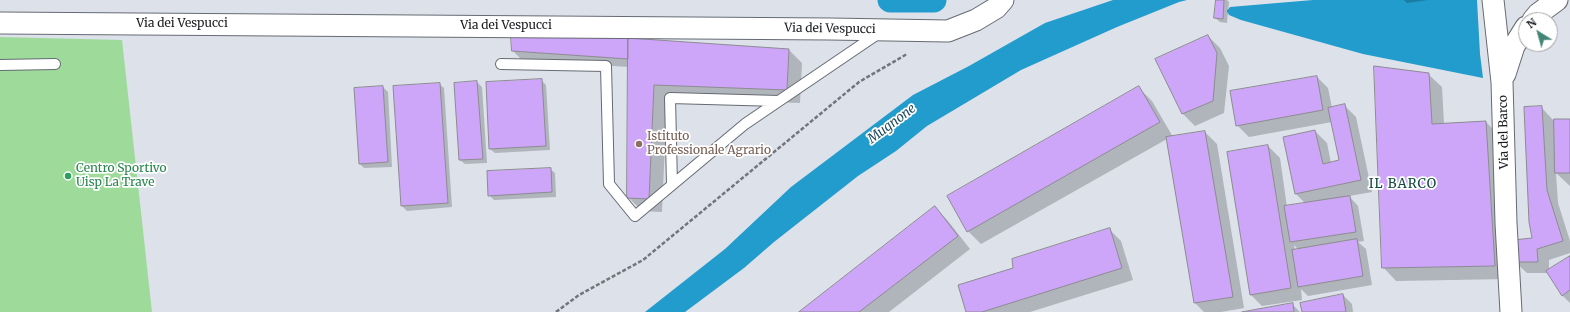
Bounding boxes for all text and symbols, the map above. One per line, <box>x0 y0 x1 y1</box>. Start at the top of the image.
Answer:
north arrow <box>1518 12 1558 52</box>
text: N <box>1524 15 1539 31</box>
street label: Via dei Vespucci <box>136 17 228 31</box>
street label: Via dei Vespucci <box>460 19 552 33</box>
street label: Via dei Vespucci <box>784 21 876 37</box>
street label: Via del Barco <box>1496 95 1512 169</box>
water label: Mugnone <box>865 101 919 147</box>
place label: Istituto Professionale Agrario <box>647 130 771 158</box>
marker: Istituto Professionale Agrario <box>634 139 644 149</box>
place label: Centro Sportivo Uisp La Trave <box>76 162 167 190</box>
marker: Centro Sportivo Uisp La Trave <box>63 171 73 181</box>
district label: IL BARCO <box>1369 176 1437 192</box>

